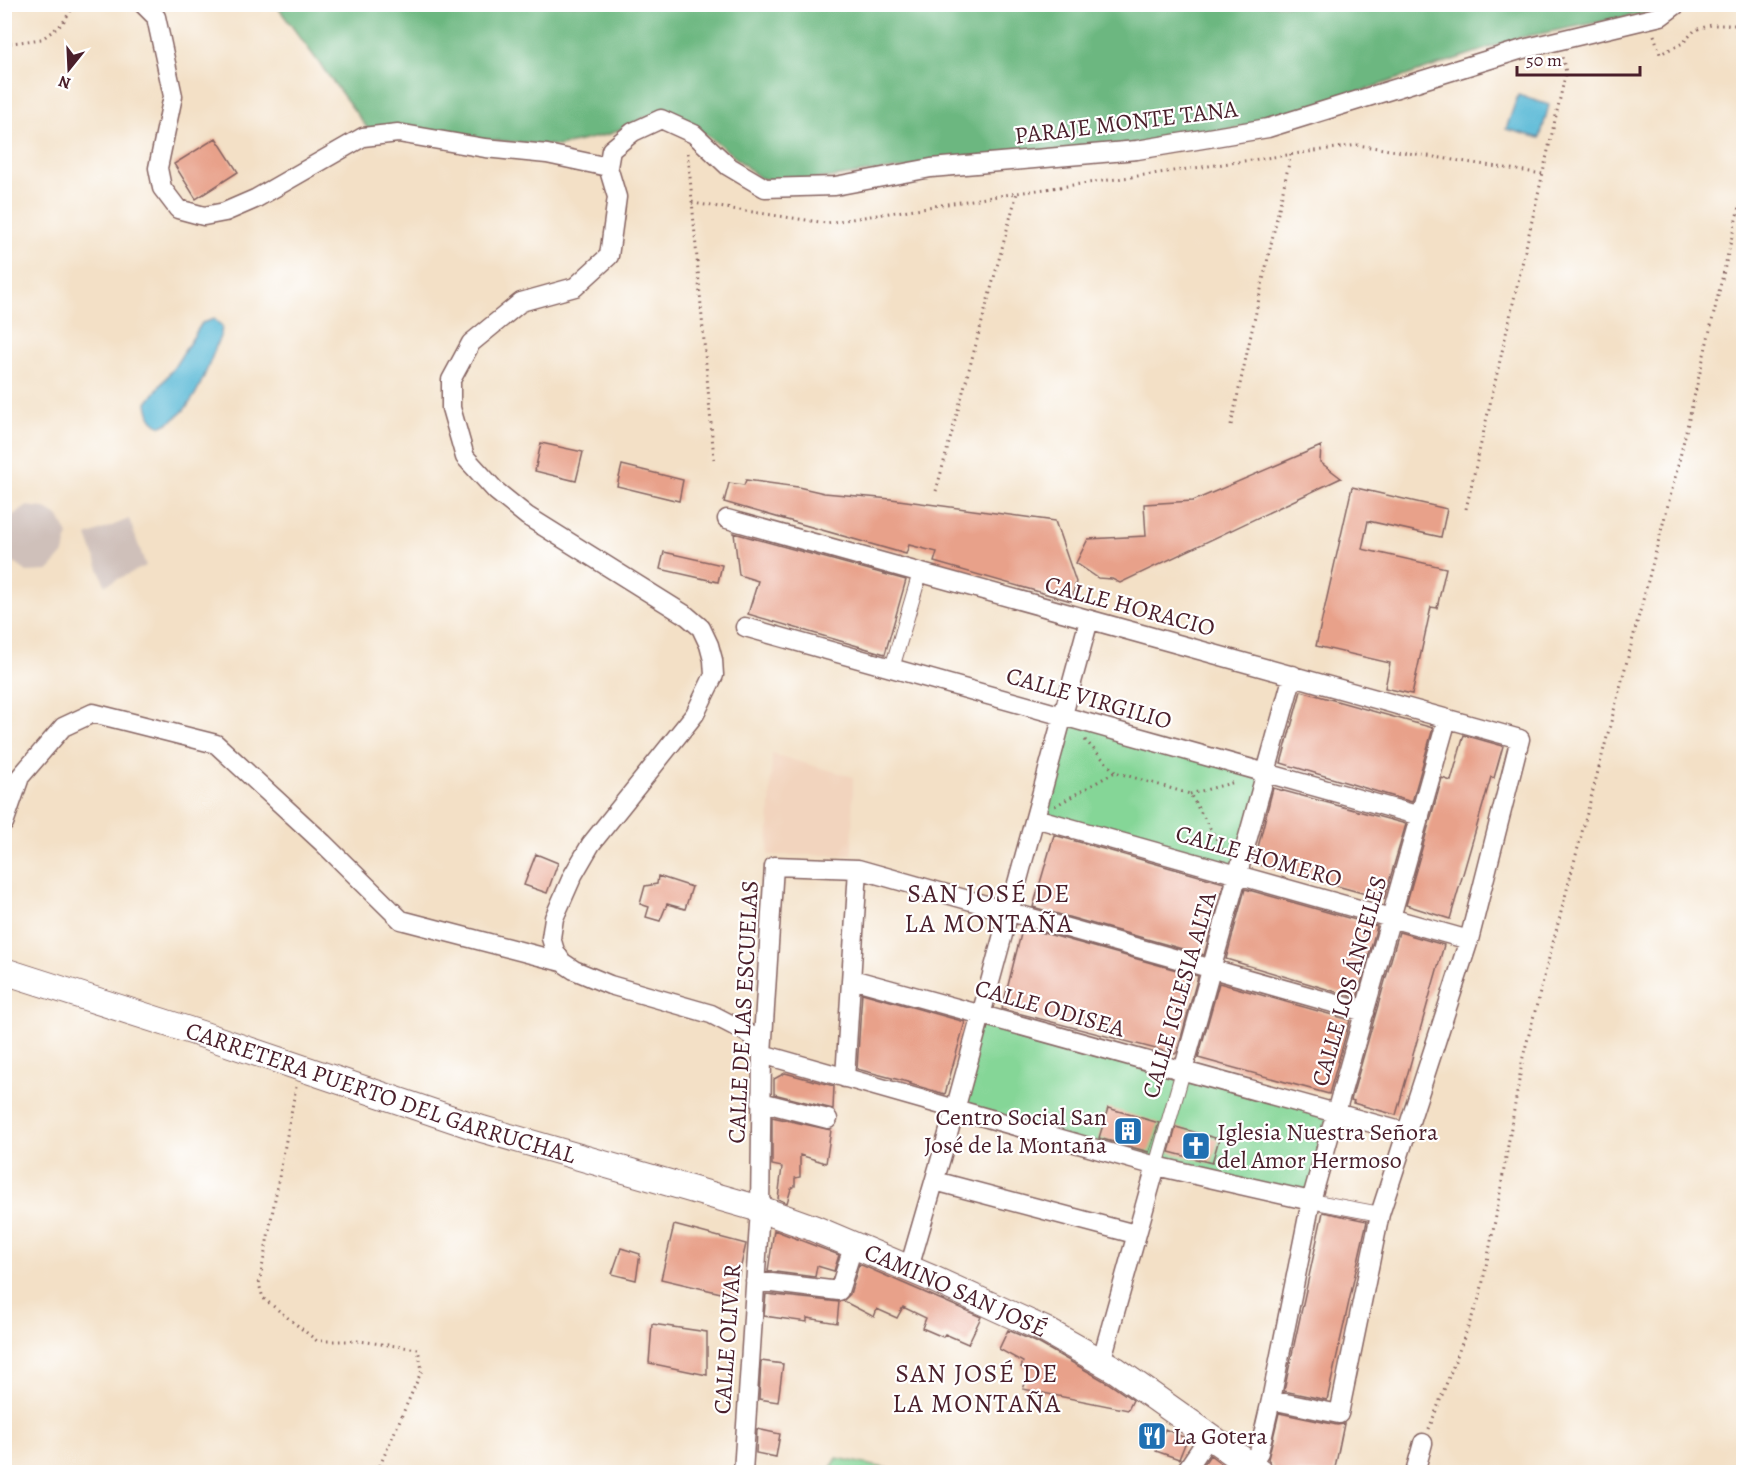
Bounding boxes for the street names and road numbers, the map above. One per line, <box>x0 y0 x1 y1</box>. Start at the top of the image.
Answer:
street label: PARAJE MONTE TANA <box>1013 92 1240 152</box>
street label: CALLE HORACIO <box>1041 568 1219 644</box>
street label: CALLE VIRGILIO <box>1003 659 1175 737</box>
street label: CALLE HOMERO <box>1172 817 1346 895</box>
street label: CALLE LOS ÁNGELES <box>1304 872 1394 1090</box>
street label: CALLE DE LAS ESCUELAS <box>720 880 766 1144</box>
street label: CALLE IGLESIA ALTA <box>1134 887 1224 1102</box>
street label: CALLE ODISEA <box>971 971 1130 1045</box>
street label: CARRETERA PUERTO DEL GARRUCHAL <box>182 1014 580 1171</box>
street label: CAMINO SAN JOSÉ <box>860 1236 1053 1345</box>
street label: CALLE OLIVAR <box>706 1262 748 1415</box>

